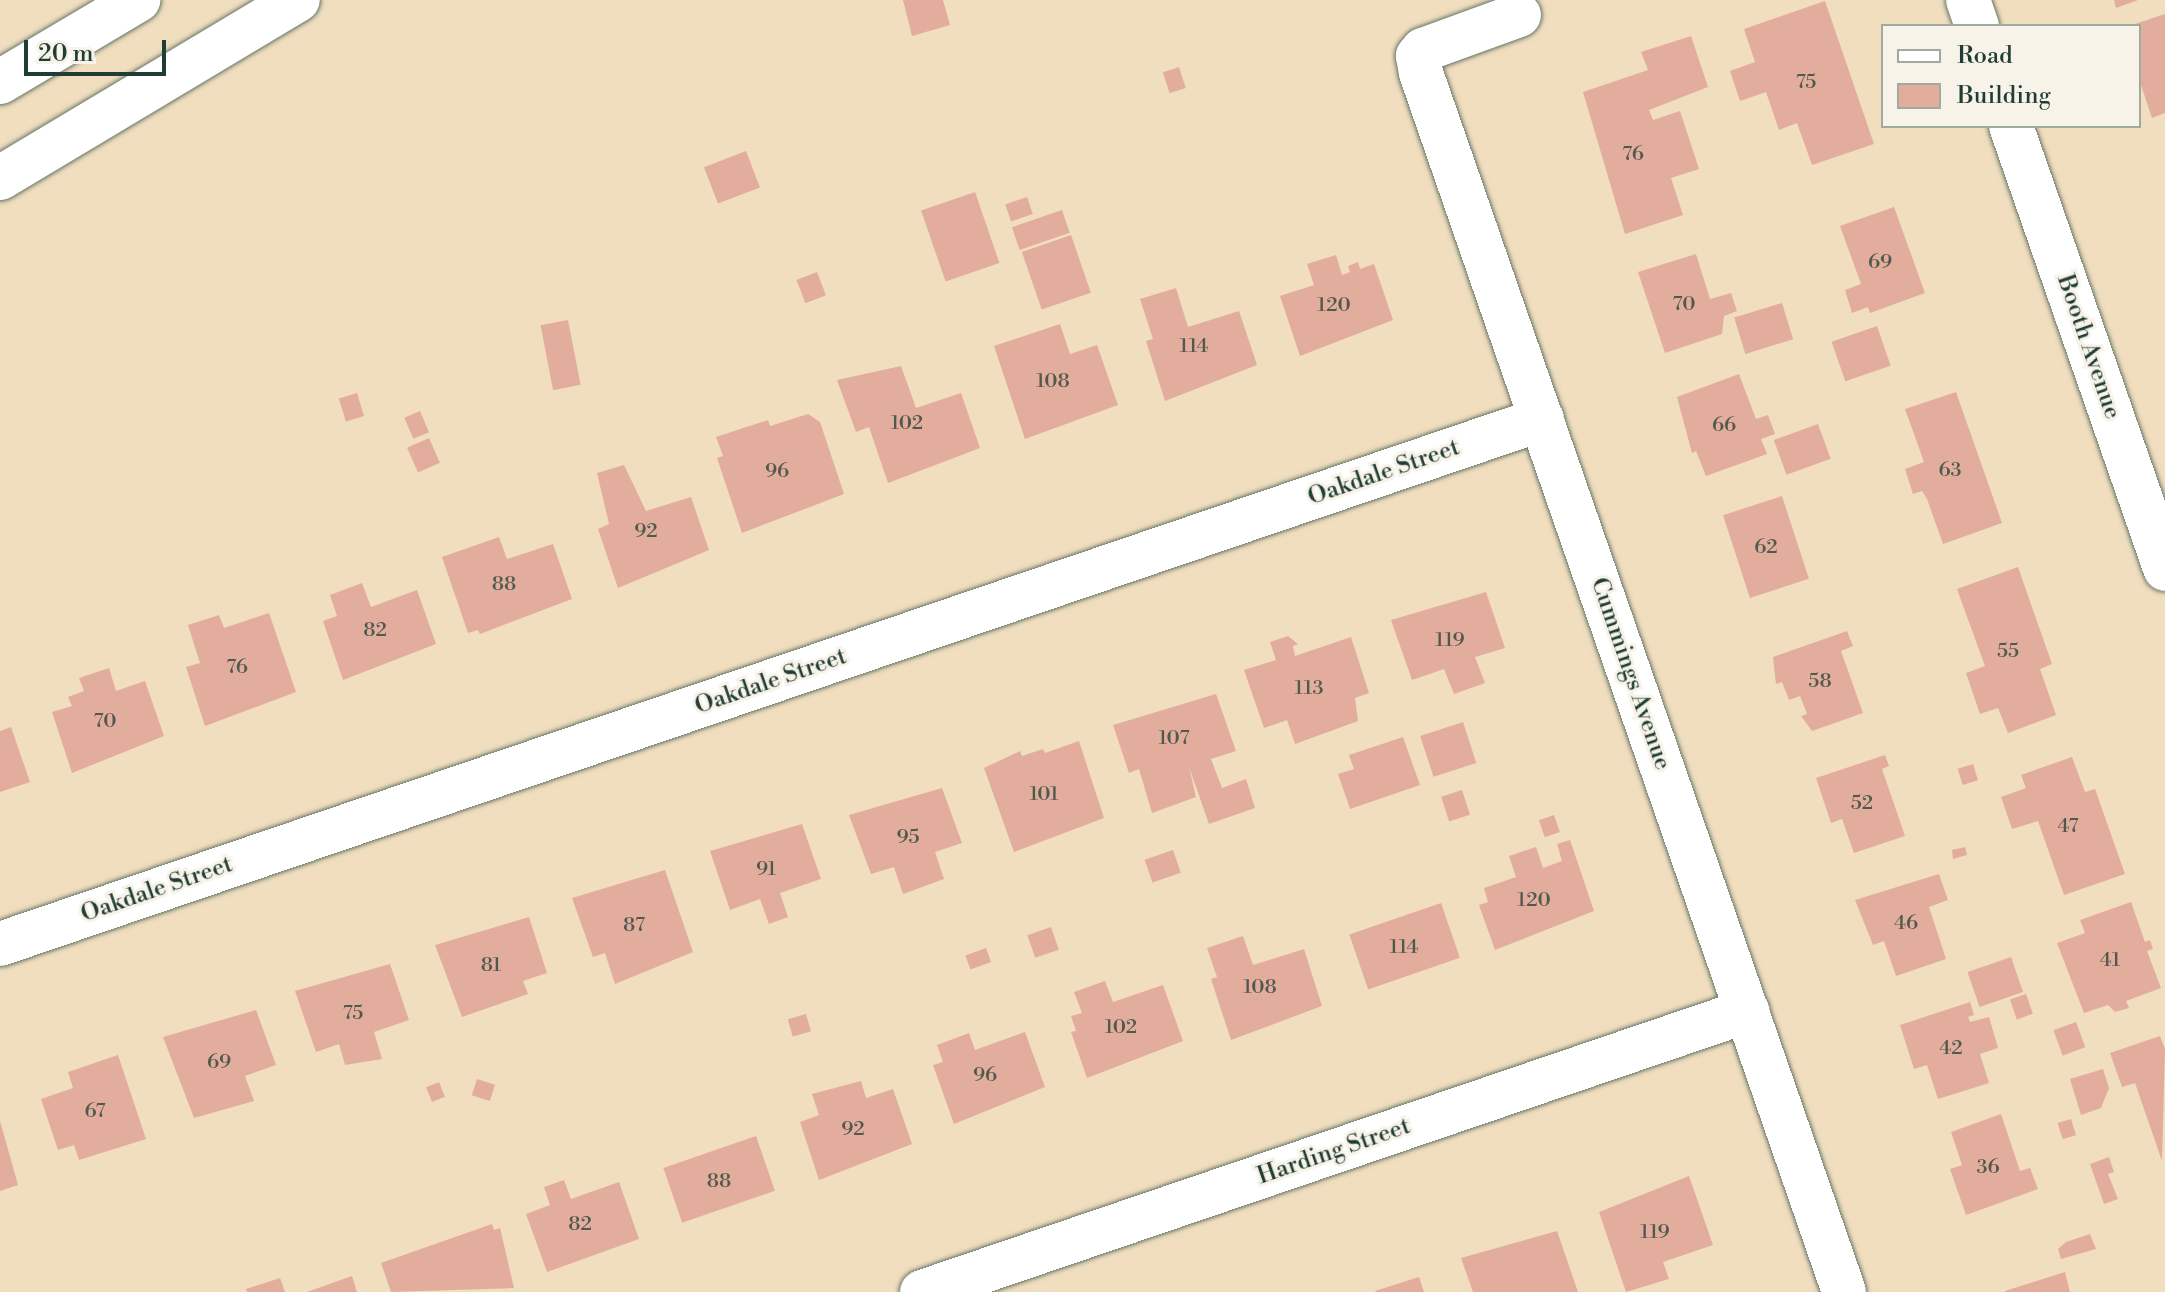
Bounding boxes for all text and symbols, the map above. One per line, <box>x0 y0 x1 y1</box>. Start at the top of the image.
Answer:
scale bar <box>28 24 170 74</box>
legend <box>1881 24 2141 128</box>
text: 20 m <box>38 39 94 69</box>
text: Road <box>1957 41 2013 71</box>
house number: 75 <box>1796 70 1816 94</box>
text: Building <box>1957 81 2051 111</box>
house number: 76 <box>1622 142 1644 166</box>
house number: 69 <box>1868 250 1892 274</box>
street label: Booth Avenue <box>2050 271 2126 423</box>
house number: 70 <box>1673 292 1695 316</box>
house number: 120 <box>1317 293 1351 317</box>
house number: 114 <box>1180 334 1208 358</box>
house number: 108 <box>1036 369 1070 393</box>
house number: 102 <box>891 411 923 435</box>
house number: 66 <box>1712 413 1736 437</box>
street label: Oakdale Street <box>1304 434 1464 512</box>
house number: 63 <box>1938 458 1962 482</box>
house number: 96 <box>765 459 789 483</box>
house number: 92 <box>634 519 658 543</box>
house number: 62 <box>1754 535 1778 559</box>
house number: 88 <box>492 572 516 596</box>
street label: Cummings Avenue <box>1584 574 1676 774</box>
house number: 82 <box>363 618 387 642</box>
house number: 119 <box>1435 628 1465 652</box>
house number: 55 <box>1997 639 2019 663</box>
street label: Oakdale Street <box>691 643 851 721</box>
house number: 76 <box>226 655 248 679</box>
house number: 58 <box>1808 669 1832 693</box>
house number: 113 <box>1295 676 1323 700</box>
house number: 70 <box>94 709 116 733</box>
house number: 107 <box>1158 726 1190 750</box>
house number: 101 <box>1029 782 1059 806</box>
house number: 52 <box>1851 791 1873 815</box>
house number: 47 <box>2057 814 2079 838</box>
house number: 95 <box>896 825 920 849</box>
street label: Oakdale Street <box>77 851 237 929</box>
house number: 91 <box>756 857 776 881</box>
house number: 120 <box>1517 888 1551 912</box>
house number: 46 <box>1894 911 1918 935</box>
house number: 87 <box>623 913 645 937</box>
house number: 114 <box>1390 935 1418 959</box>
house number: 41 <box>2100 948 2120 972</box>
house number: 81 <box>481 953 501 977</box>
house number: 108 <box>1243 975 1277 999</box>
house number: 75 <box>343 1001 363 1025</box>
house number: 102 <box>1105 1015 1137 1039</box>
house number: 42 <box>1939 1036 1963 1060</box>
house number: 69 <box>207 1050 231 1074</box>
house number: 96 <box>973 1063 997 1087</box>
house number: 67 <box>84 1099 106 1123</box>
street label: Harding Street <box>1254 1112 1414 1192</box>
house number: 92 <box>841 1117 865 1141</box>
house number: 36 <box>1976 1155 2000 1179</box>
house number: 88 <box>707 1169 731 1193</box>
house number: 82 <box>568 1212 592 1236</box>
house number: 119 <box>1640 1220 1670 1244</box>

